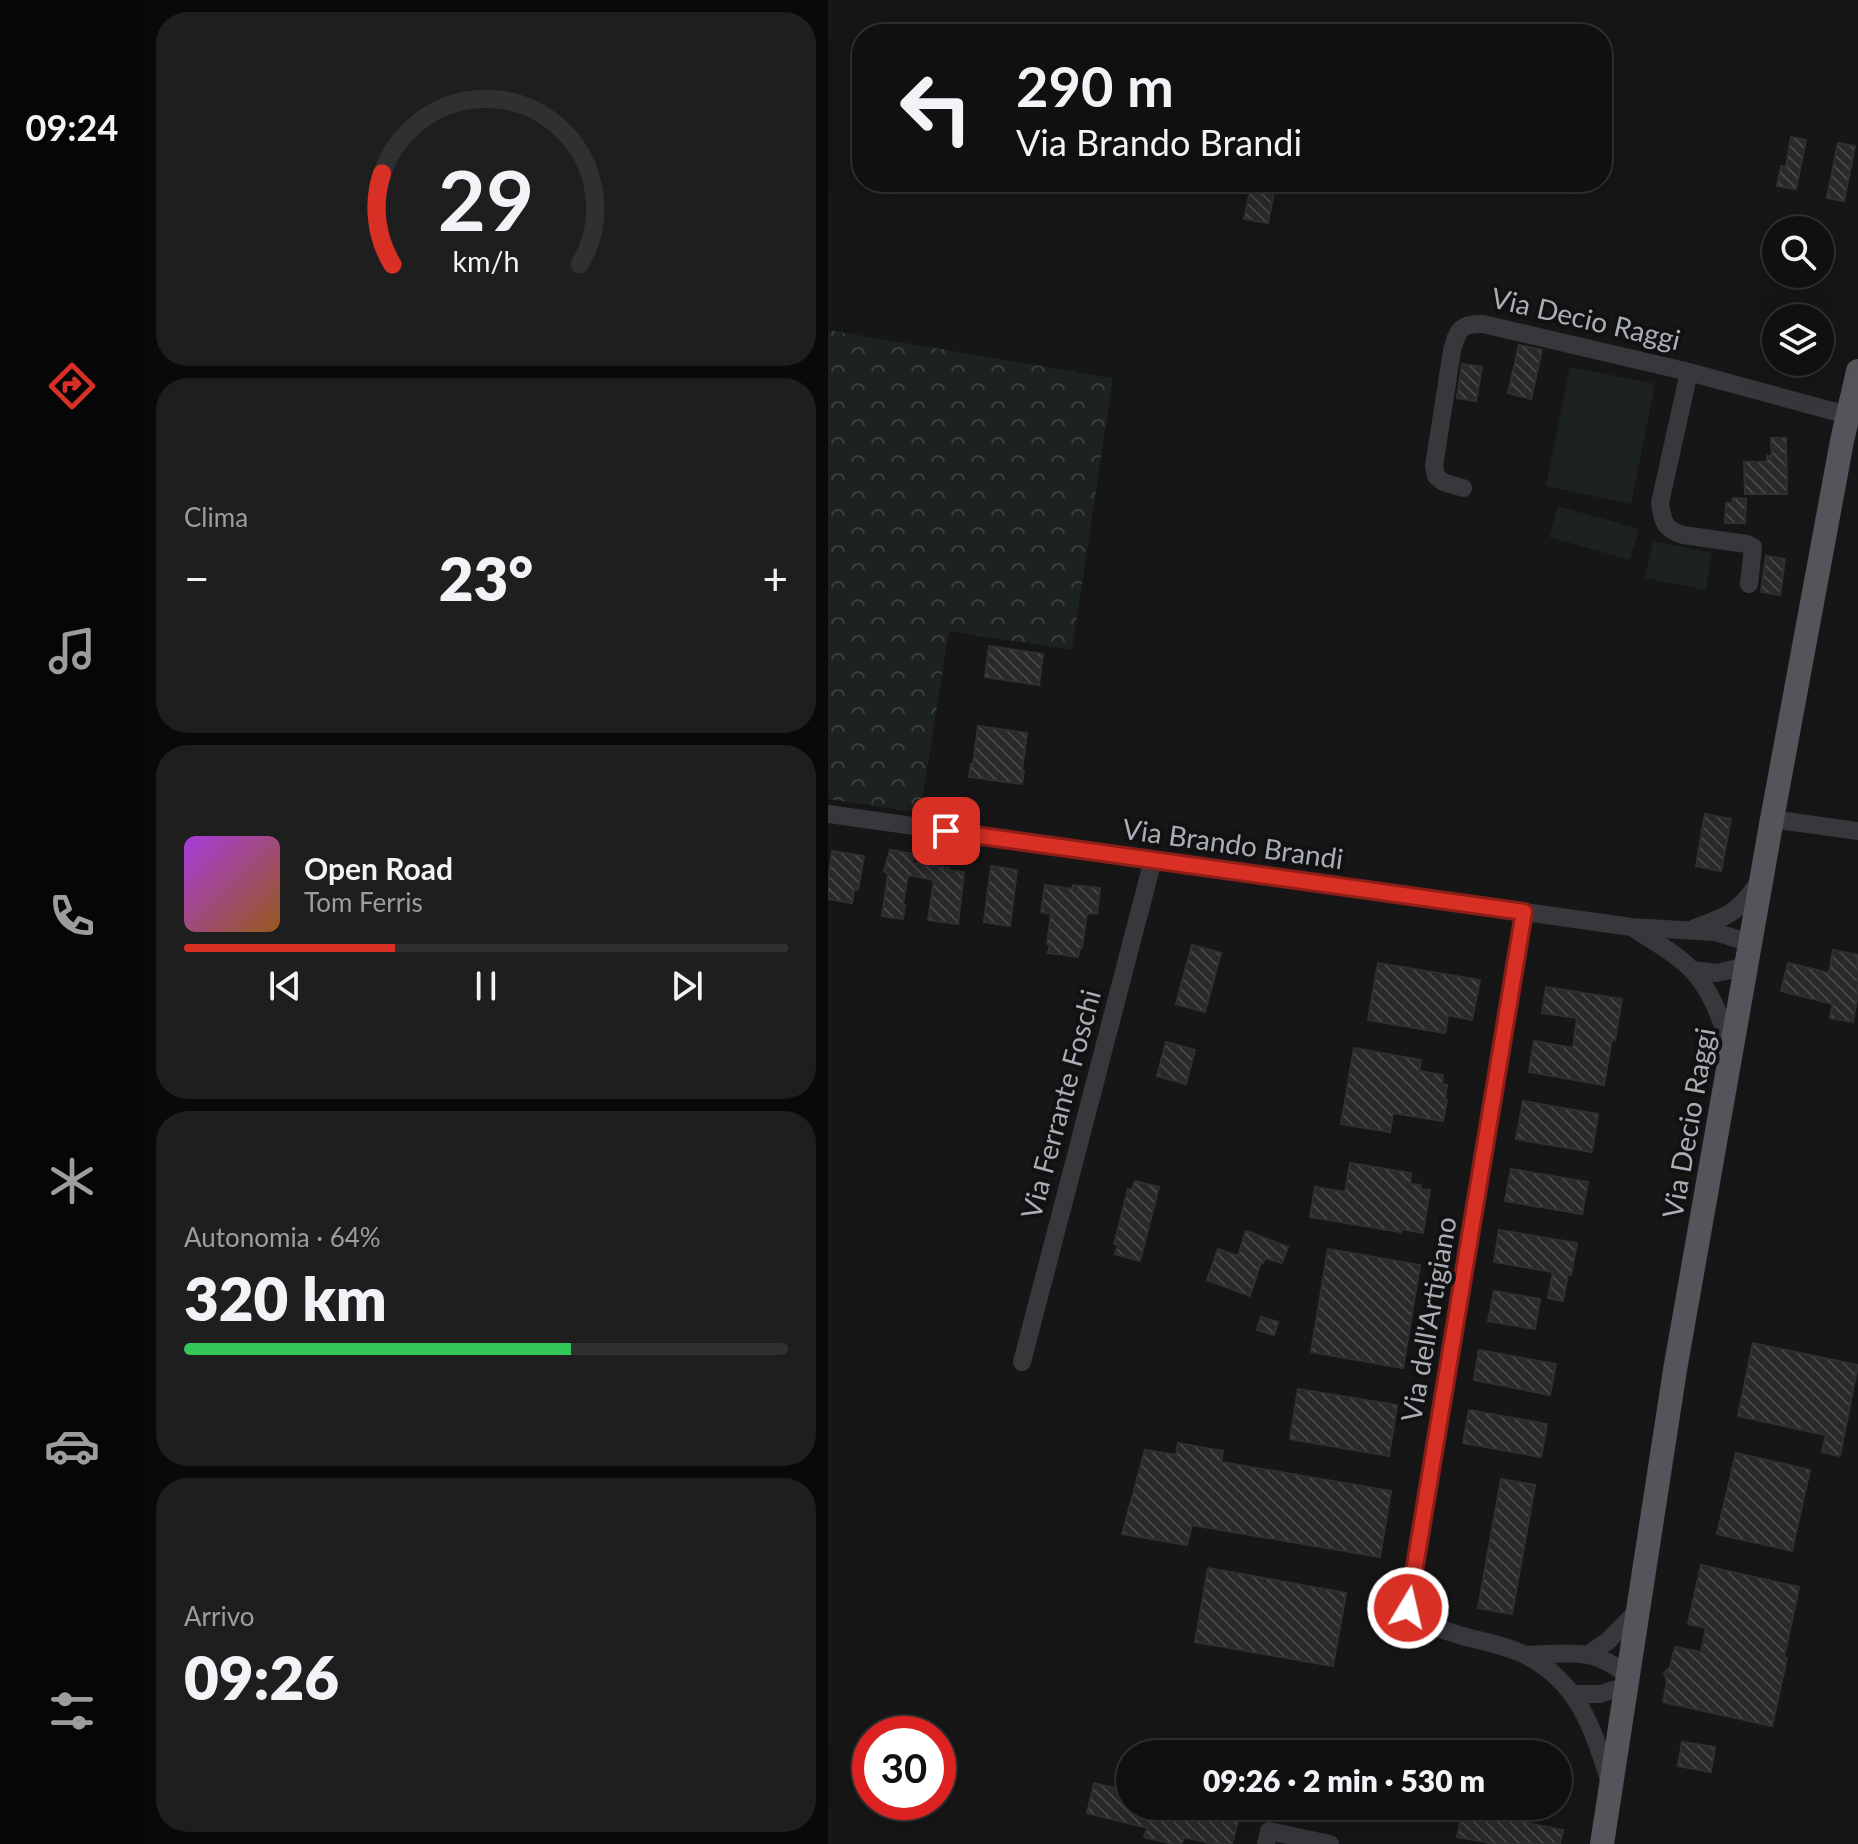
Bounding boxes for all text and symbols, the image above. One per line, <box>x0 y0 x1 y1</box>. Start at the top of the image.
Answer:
text: 290 m <box>1016 52 1174 119</box>
icon: left <box>884 56 988 160</box>
text: 09:24 <box>26 105 118 149</box>
text: Via Brando Brandi <box>1016 120 1302 164</box>
text: 29 <box>438 149 534 249</box>
map controls <box>1762 216 1834 376</box>
button: search <box>1762 216 1834 288</box>
text: km/h <box>453 244 519 278</box>
street label: Via Decio Raggi <box>1488 280 1684 356</box>
button: layers <box>1762 304 1834 376</box>
icon: directions <box>44 358 100 414</box>
text: Clima <box>184 501 248 533</box>
text: 23° <box>439 542 533 614</box>
text: − <box>184 552 210 604</box>
text: + <box>762 552 788 604</box>
icon: music <box>44 623 100 679</box>
pin <box>912 797 980 865</box>
icon: arrive <box>924 809 968 853</box>
street label: Via Brando Brandi <box>1120 811 1346 875</box>
text: Open Road <box>304 850 453 886</box>
text: Tom Ferris <box>304 886 423 918</box>
icon: phone <box>44 888 100 944</box>
icon: previous <box>263 964 307 1008</box>
icon: pause <box>464 964 508 1008</box>
icon: next <box>665 964 709 1008</box>
street label: Via Ferrante Foschi <box>1013 986 1107 1222</box>
street label: Via Decio Raggi <box>1655 1025 1721 1221</box>
icon: climate <box>44 1153 100 1209</box>
street label: Via dell'Artigiano <box>1393 1214 1463 1424</box>
text: Autonomia · 64% <box>184 1221 381 1253</box>
text: 320 km <box>184 1262 387 1334</box>
icon: car <box>44 1418 100 1474</box>
position arrow <box>1366 1566 1450 1650</box>
text: Arrivo <box>184 1600 255 1632</box>
text: 09:26 <box>184 1641 339 1713</box>
icon: filters <box>44 1683 100 1739</box>
speed limit sign: 30 <box>852 1716 956 1820</box>
text: 09:26 · 2 min · 530 m <box>1203 1762 1485 1798</box>

